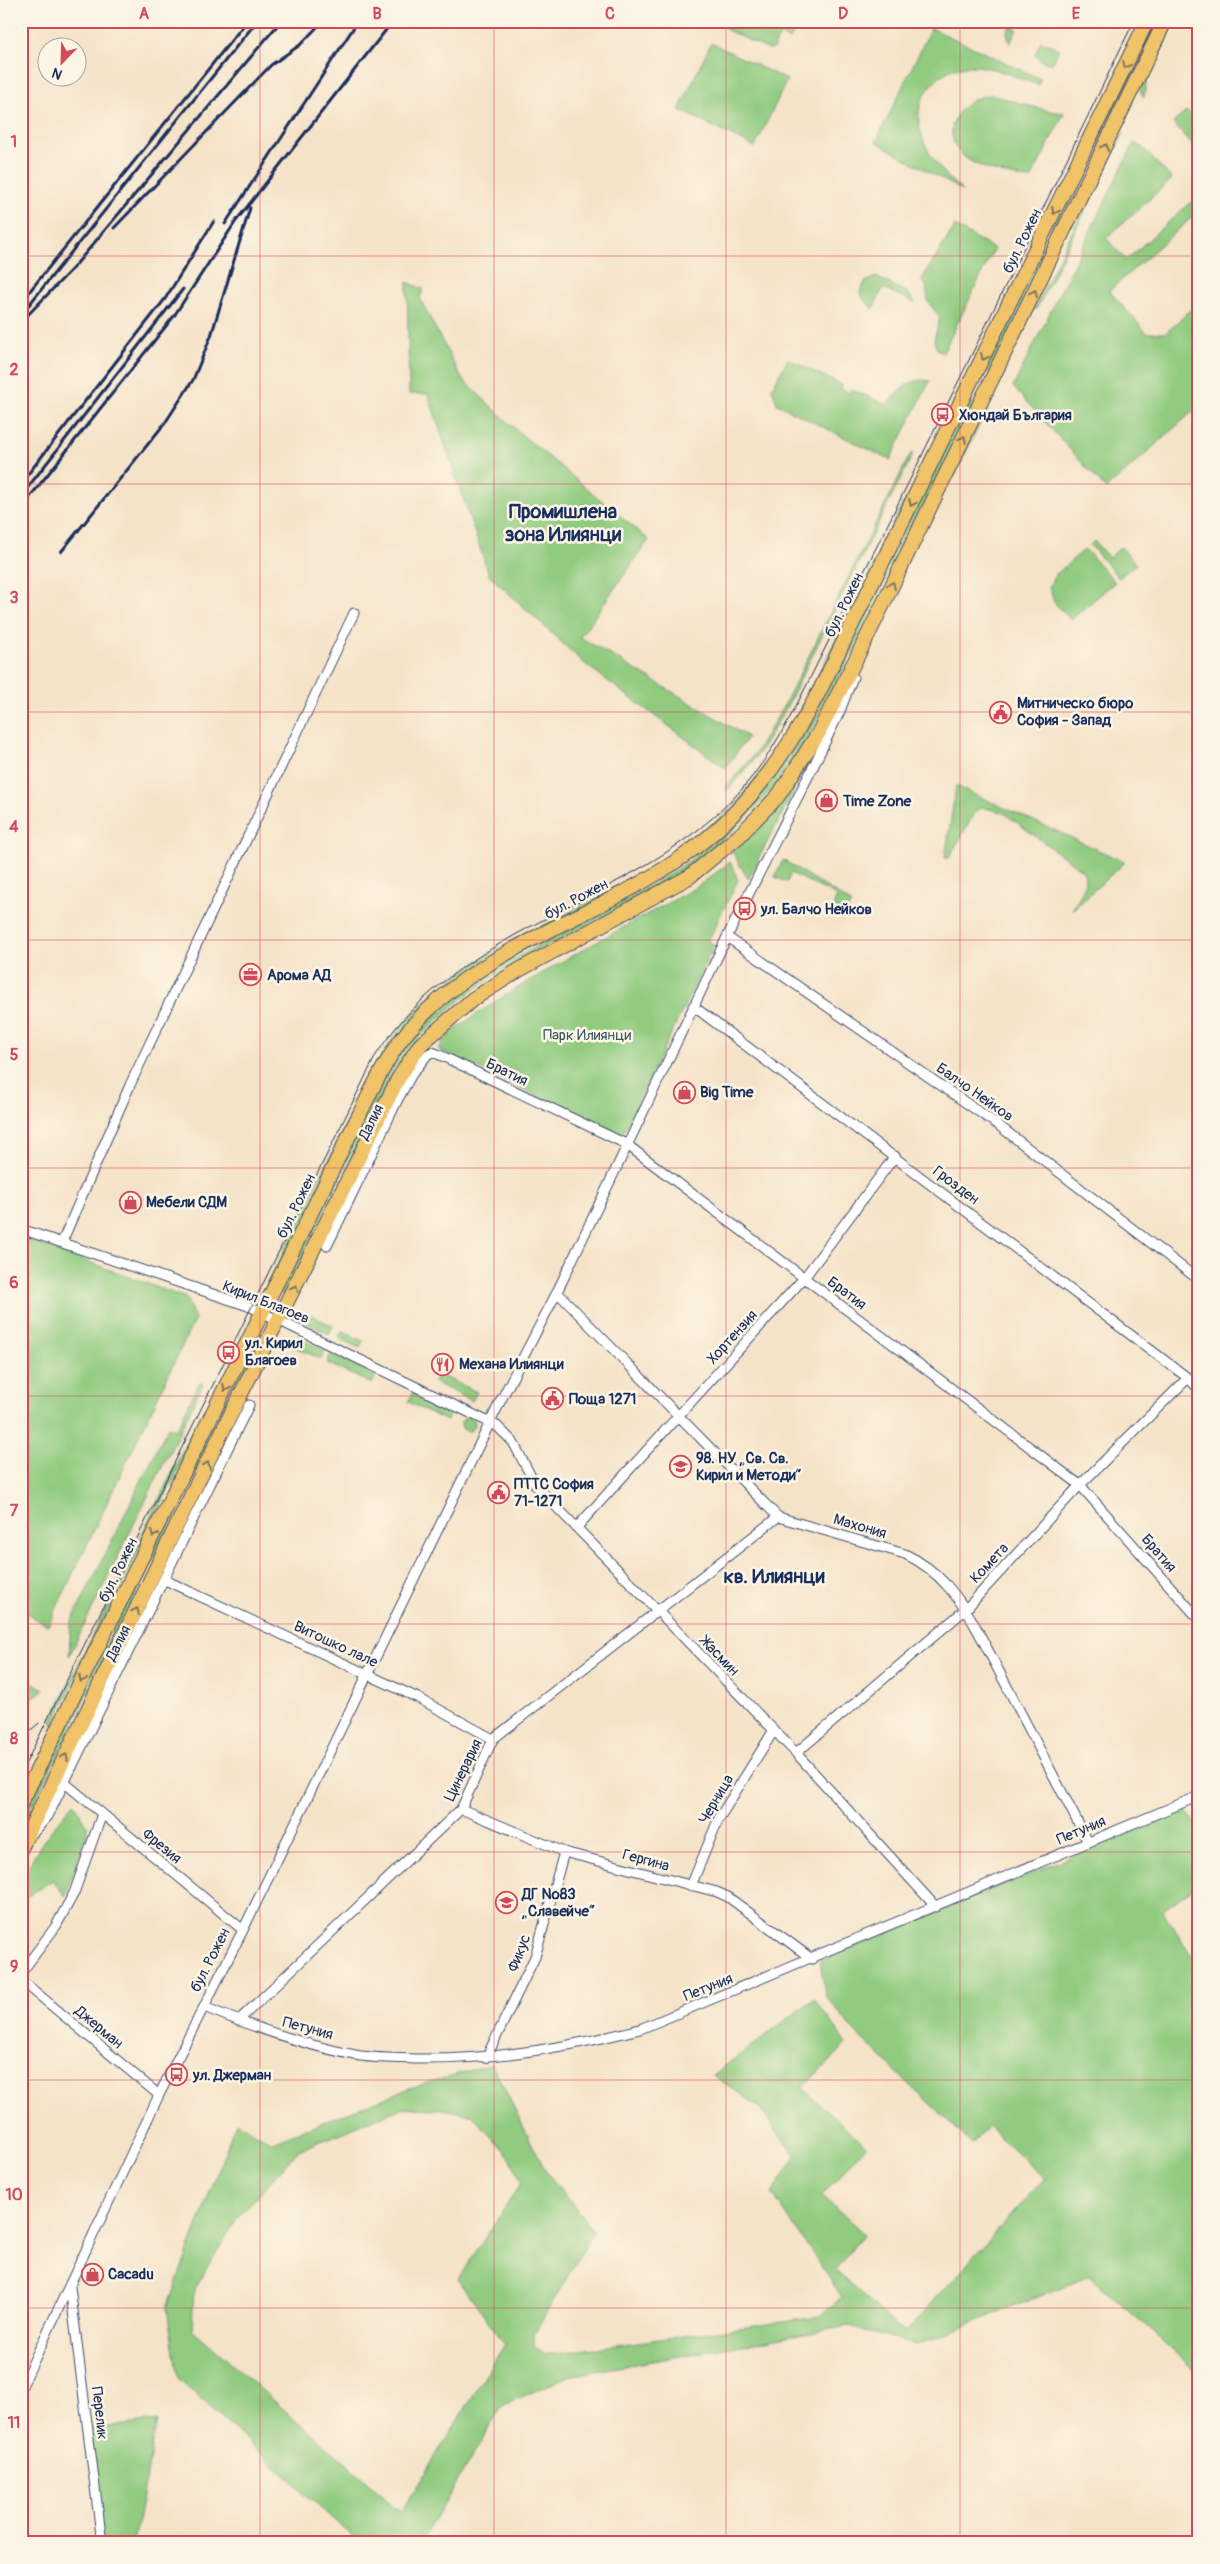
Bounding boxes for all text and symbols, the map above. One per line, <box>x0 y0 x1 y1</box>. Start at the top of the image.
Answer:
text: A <box>139 4 150 24</box>
text: B <box>372 4 382 24</box>
text: C <box>605 4 615 24</box>
text: D <box>838 4 848 24</box>
text: E <box>1072 4 1081 24</box>
north arrow <box>38 38 88 88</box>
one-way arrow <box>1121 60 1132 69</box>
text: N <box>49 64 65 83</box>
text: 1 <box>11 132 17 152</box>
one-way arrow <box>1099 143 1109 152</box>
street label: бул. Рожен <box>999 206 1046 277</box>
one-way arrow <box>1050 206 1061 215</box>
one-way arrow <box>1028 289 1038 298</box>
one-way arrow <box>980 352 990 361</box>
text: 2 <box>10 360 19 380</box>
bus stop icon: Хюндай България <box>931 403 955 427</box>
place label: Хюндай България <box>959 406 1072 425</box>
one-way arrow <box>957 435 967 444</box>
one-way arrow <box>908 498 918 507</box>
district label: Промишлена зона Илиянци <box>505 499 621 547</box>
street label: бул. Рожен <box>821 570 868 641</box>
one-way arrow <box>886 581 896 590</box>
text: 3 <box>10 588 19 608</box>
place label: Митническо бюро София - Запад <box>1017 694 1133 730</box>
public building icon: Митническо бюро София - Запад <box>989 700 1013 724</box>
shop icon: Time Zone <box>815 789 839 813</box>
place label: Time Zone <box>842 792 912 811</box>
text: 4 <box>9 817 19 837</box>
street label: бул. Рожен <box>541 875 611 924</box>
bus stop icon: ул. Балчо Нейков <box>733 897 757 921</box>
place label: ул. Балчо Нейков <box>760 900 872 919</box>
office icon: Арома АД <box>239 963 263 987</box>
place label: Арома АД <box>267 966 332 985</box>
park label: Парк Илиянци <box>543 1026 631 1045</box>
text: 5 <box>10 1045 19 1065</box>
street label: Братия <box>483 1054 531 1091</box>
street label: Балчо Нейков <box>932 1059 1017 1126</box>
shop icon: Big Time <box>672 1080 696 1104</box>
place label: Big Time <box>700 1083 754 1102</box>
street label: Далия <box>354 1101 388 1144</box>
street label: Грозден <box>929 1162 983 1209</box>
street label: бул. Рожен <box>273 1171 320 1242</box>
shop icon: Мебели СДМ <box>118 1190 142 1214</box>
place label: Мебели СДМ <box>146 1193 227 1212</box>
street label: Братия <box>823 1272 870 1314</box>
text: 6 <box>9 1273 19 1293</box>
street label: Кирил Благоев <box>220 1276 312 1329</box>
one-way arrow <box>289 1284 299 1293</box>
street label: Хортензия <box>703 1306 762 1368</box>
place label: ул. Кирил Благоев <box>244 1334 303 1370</box>
bus stop icon: ул. Кирил Благоев <box>217 1340 241 1364</box>
restaurant icon: Механа Илиянци <box>431 1352 455 1376</box>
place label: Механа Илиянци <box>459 1355 564 1374</box>
one-way arrow <box>222 1383 232 1392</box>
public building icon: Поща 1271 <box>541 1387 565 1411</box>
place label: Поща 1271 <box>569 1390 636 1409</box>
place label: 98. НУ „Св. Св. Кирил и Методи“ <box>696 1449 802 1485</box>
school or university icon: 98. НУ „Св. Св. Кирил и Методи“ <box>668 1455 692 1479</box>
one-way arrow <box>200 1461 210 1470</box>
place label: ПТТС София 71-1271 <box>514 1475 594 1511</box>
public building icon: ПТТС София 71-1271 <box>486 1481 510 1505</box>
text: 7 <box>10 1501 19 1521</box>
street label: Махония <box>831 1510 889 1543</box>
one-way arrow <box>150 1528 160 1537</box>
street label: Братия <box>1137 1530 1180 1576</box>
street label: бул. Рожен <box>95 1535 142 1606</box>
street label: Комета <box>966 1539 1013 1588</box>
district label: кв. Илиянци <box>723 1564 825 1589</box>
one-way arrow <box>130 1607 140 1616</box>
street label: Витошко лале <box>291 1617 381 1672</box>
street label: Далия <box>101 1622 135 1665</box>
street label: Жасмин <box>695 1631 743 1680</box>
one-way arrow <box>78 1674 88 1683</box>
text: 8 <box>10 1729 18 1749</box>
street label: Цинерария <box>440 1736 487 1805</box>
one-way arrow <box>59 1753 69 1762</box>
street label: Черница <box>695 1771 738 1827</box>
street label: Петуния <box>1054 1812 1109 1849</box>
street label: Фрезия <box>138 1825 185 1868</box>
street label: Гергина <box>620 1845 671 1876</box>
place label: ДГ №83 „Славейче“ <box>521 1885 595 1921</box>
school or university icon: ДГ №83 „Славейче“ <box>494 1891 518 1915</box>
street label: бул. Рожен <box>186 1925 235 1995</box>
street label: Фикус <box>504 1931 535 1975</box>
text: 9 <box>10 1957 18 1977</box>
street label: Петуния <box>681 1969 736 2006</box>
street label: Джерман <box>70 2001 127 2053</box>
street label: Петуния <box>281 2013 335 2044</box>
bus stop icon: ул. Джерман <box>165 2063 189 2087</box>
place label: ул. Джерман <box>192 2066 272 2085</box>
text: 10 <box>5 2185 23 2205</box>
shop icon: Cacadu <box>80 2262 104 2286</box>
place label: Cacadu <box>108 2265 154 2284</box>
street label: Перелик <box>87 2386 112 2441</box>
text: 11 <box>8 2413 20 2433</box>

